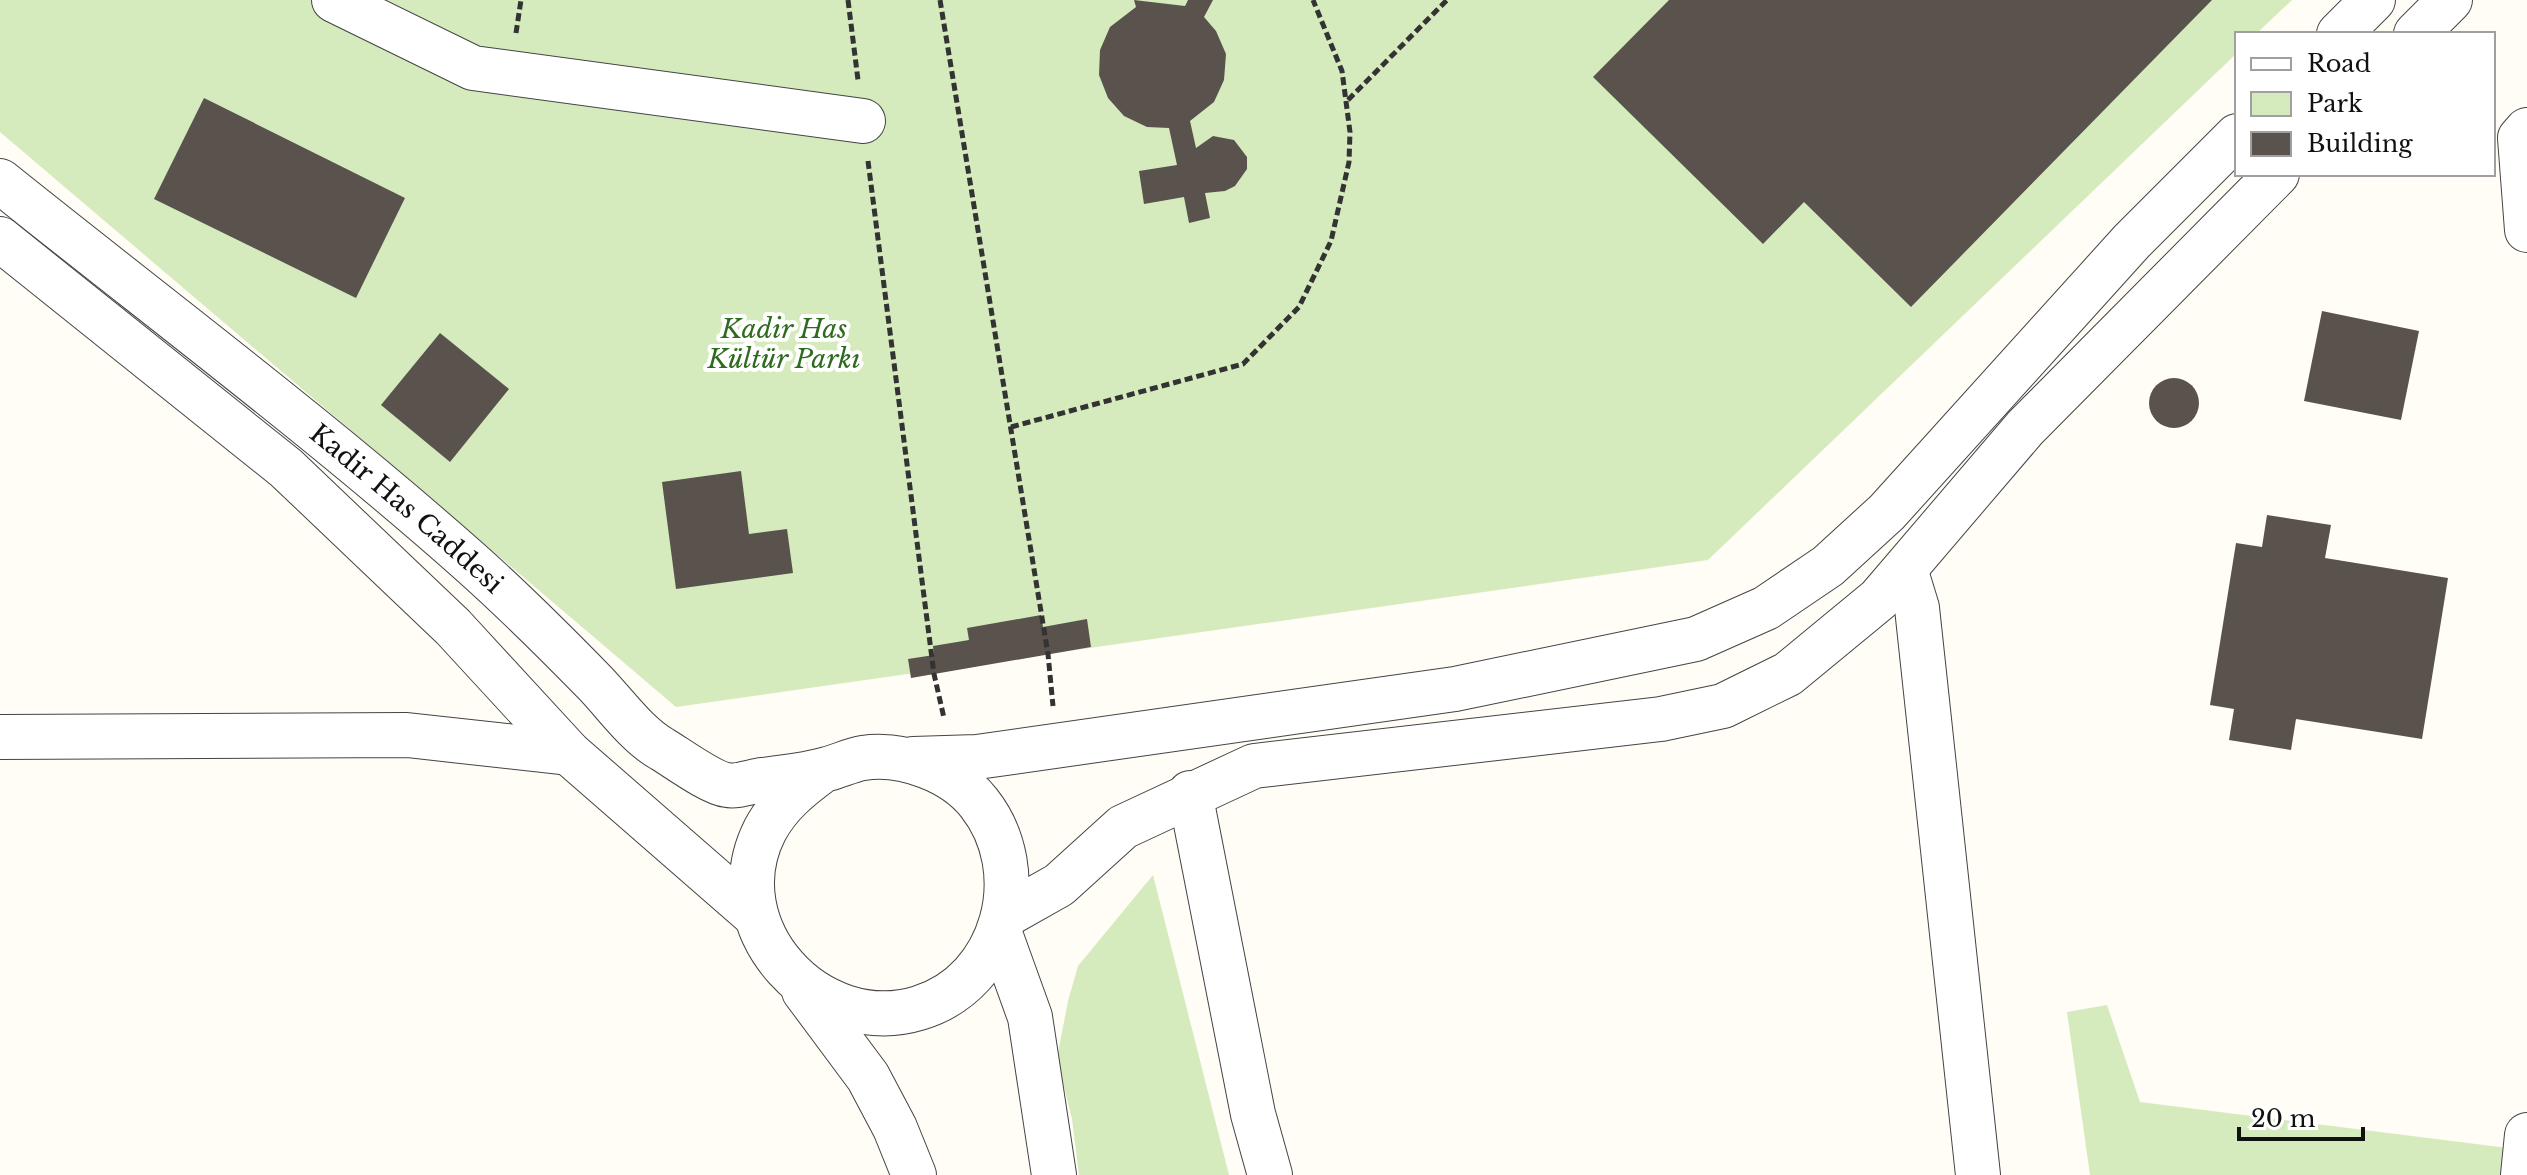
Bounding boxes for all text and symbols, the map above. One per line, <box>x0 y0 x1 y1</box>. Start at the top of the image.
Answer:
legend <box>2235 32 2495 176</box>
text: Road <box>2307 49 2371 78</box>
text: Park <box>2307 89 2363 118</box>
text: Building <box>2307 129 2413 158</box>
park label: Kadir Has Kültür Parkı <box>706 313 861 375</box>
street label: Kadir Has Caddesi <box>303 417 510 600</box>
scale bar <box>2239 1091 2363 1141</box>
text: 20 m <box>2251 1104 2316 1133</box>

